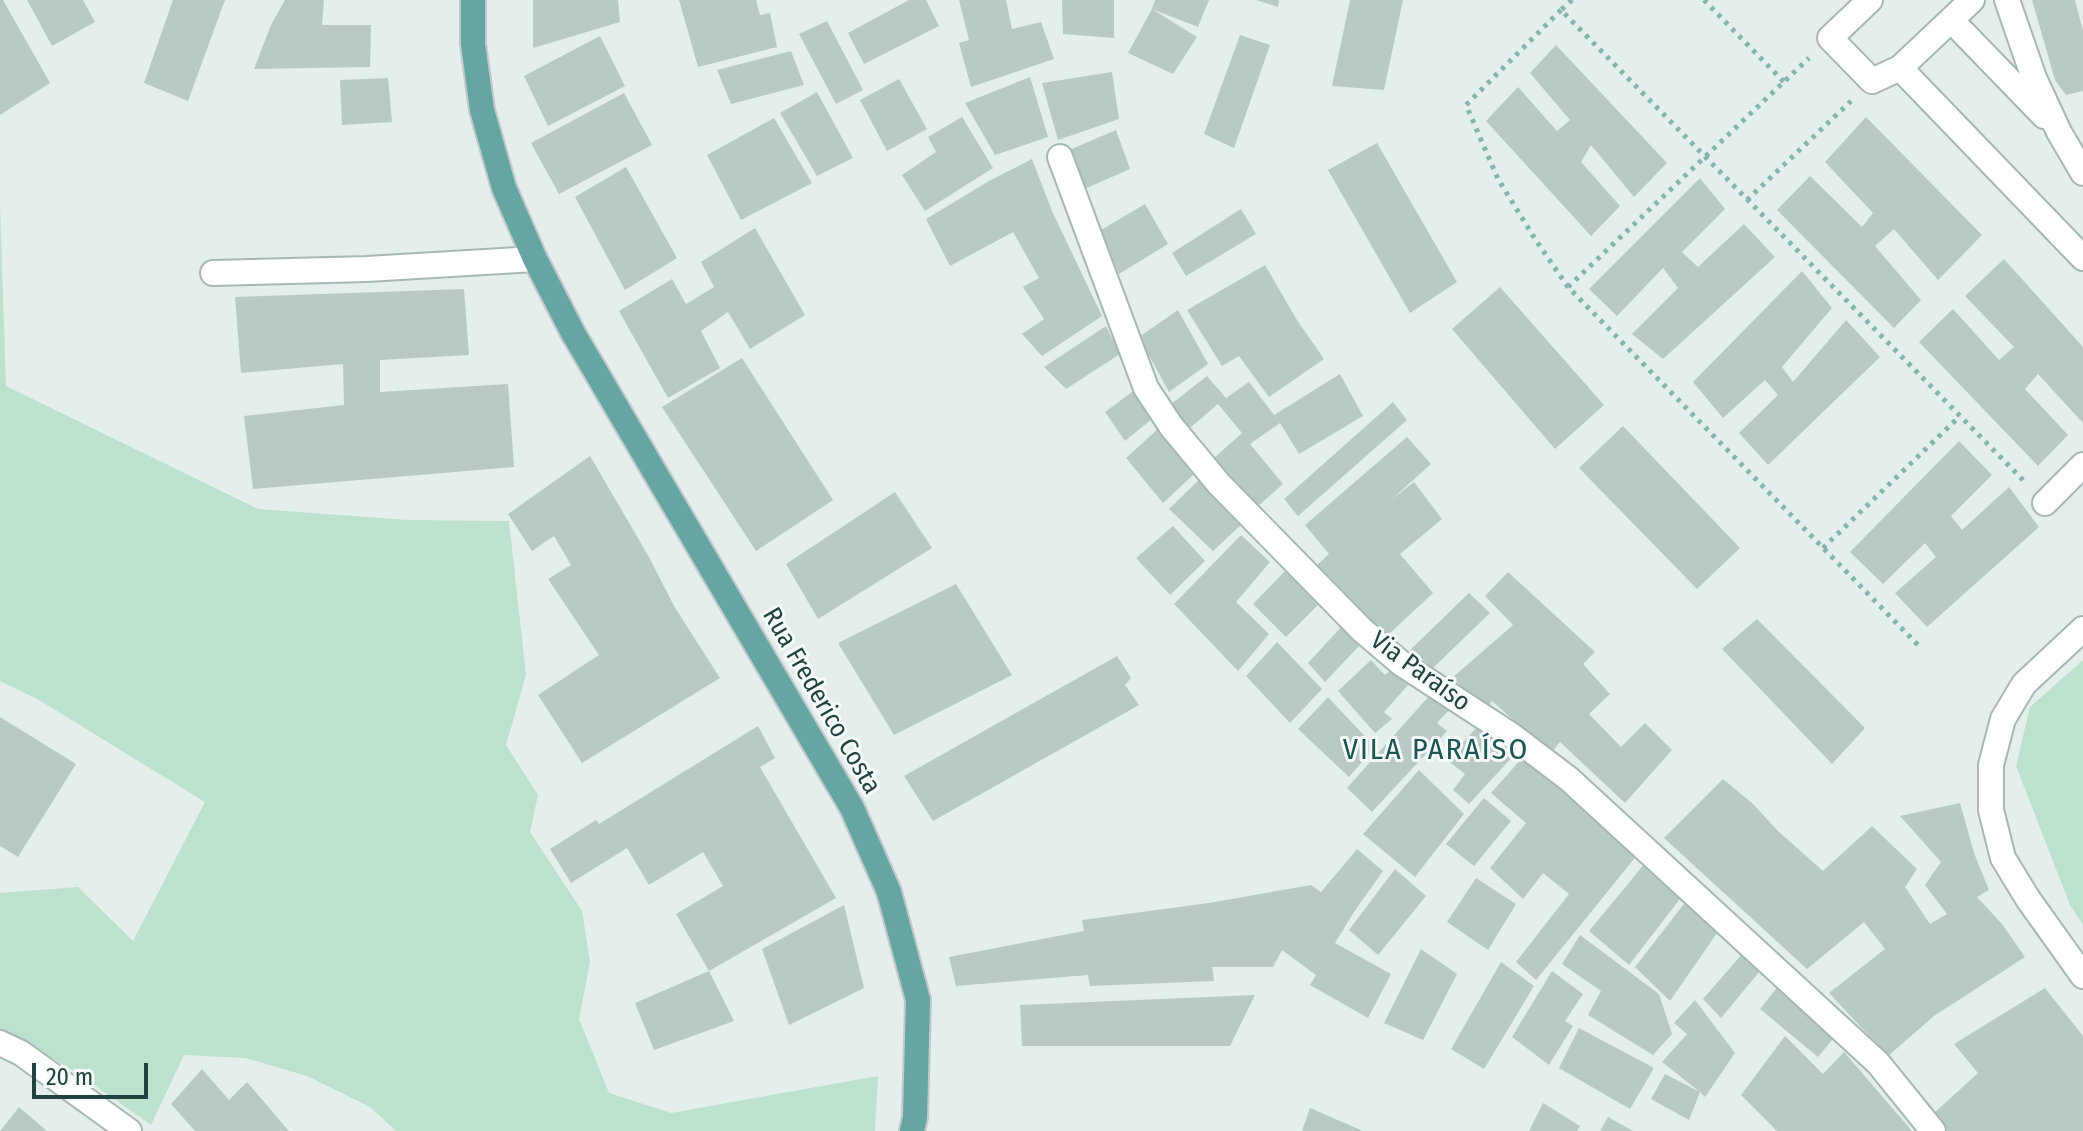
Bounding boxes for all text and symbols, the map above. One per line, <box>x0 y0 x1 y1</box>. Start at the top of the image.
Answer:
street label: Rua Frederico Costa <box>755 602 887 800</box>
street label: Via Paraíso <box>1364 625 1476 719</box>
district label: VILA PARAÍSO <box>1343 733 1529 769</box>
scale bar <box>36 1047 152 1097</box>
text: 20 m <box>46 1063 93 1091</box>

